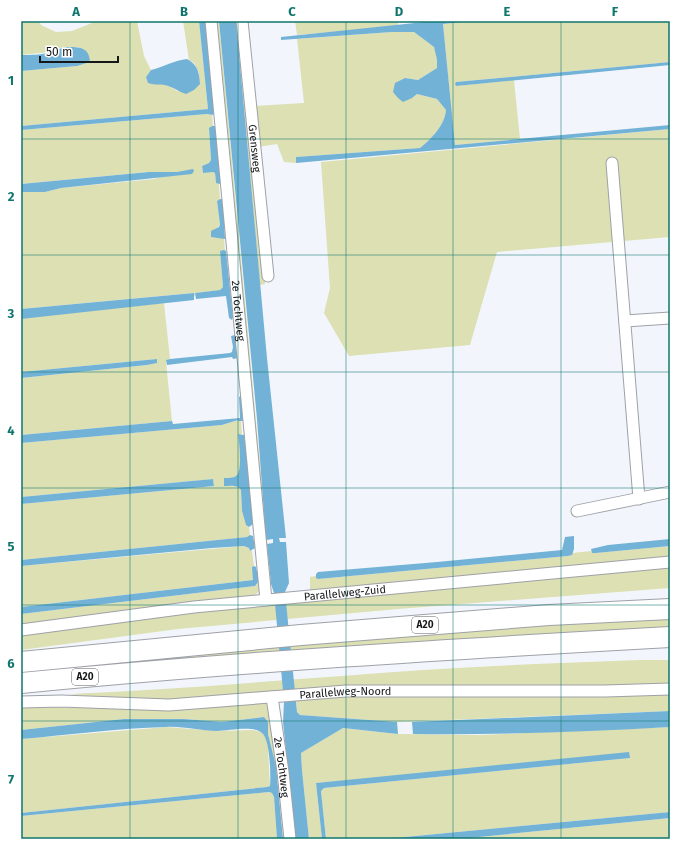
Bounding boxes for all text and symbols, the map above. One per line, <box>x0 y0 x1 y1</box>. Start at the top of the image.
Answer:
text: A <box>71 4 80 19</box>
text: B <box>180 4 188 19</box>
text: C <box>288 4 296 19</box>
text: D <box>395 4 404 19</box>
text: E <box>504 4 511 19</box>
text: F <box>612 4 619 19</box>
scale bar <box>40 38 118 64</box>
text: 50 m <box>46 45 72 59</box>
text: 1 <box>8 73 14 88</box>
street label: Grensweg <box>246 124 264 173</box>
text: 2 <box>8 189 15 204</box>
street label: 2e Tochtweg <box>229 280 248 342</box>
text: 3 <box>7 306 15 321</box>
text: 4 <box>7 423 15 438</box>
text: 5 <box>8 539 15 554</box>
street label: Parallelweg-Zuid <box>303 582 386 603</box>
road number: A20 <box>412 617 438 633</box>
text: 6 <box>7 656 15 671</box>
road number: A20 <box>72 669 98 685</box>
street label: Parallelweg-Noord <box>299 685 391 701</box>
street label: 2e Tochtweg <box>271 736 292 799</box>
text: 7 <box>8 772 14 787</box>

